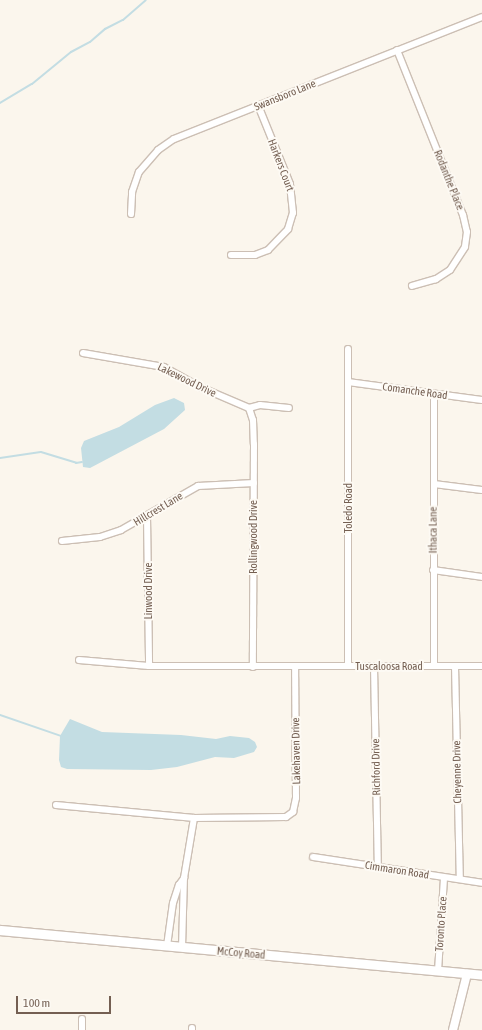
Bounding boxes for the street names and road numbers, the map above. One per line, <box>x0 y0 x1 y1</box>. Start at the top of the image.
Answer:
street label: Swansboro Lane <box>252 77 318 113</box>
street label: Harkers Court <box>265 137 297 193</box>
street label: Rodanthe Place <box>431 148 467 212</box>
street label: Lakewood Drive <box>155 360 219 400</box>
street label: Comanche Road <box>382 380 448 402</box>
street label: Toledo Road <box>341 483 355 533</box>
street label: Hillcrest Lane <box>131 489 185 529</box>
street label: Rollingwood Drive <box>246 500 260 574</box>
street label: Ithaca Lane <box>426 507 440 553</box>
street label: Linwood Drive <box>141 563 155 619</box>
street label: Tuscaloosa Road <box>355 659 423 673</box>
street label: Lakehaven Drive <box>289 717 303 785</box>
street label: Richford Drive <box>369 738 383 796</box>
street label: Cheyenne Drive <box>450 740 464 804</box>
street label: Cimmaron Road <box>364 858 430 882</box>
street label: Toronto Place <box>432 896 450 952</box>
street label: McCoy Road <box>216 944 266 962</box>

